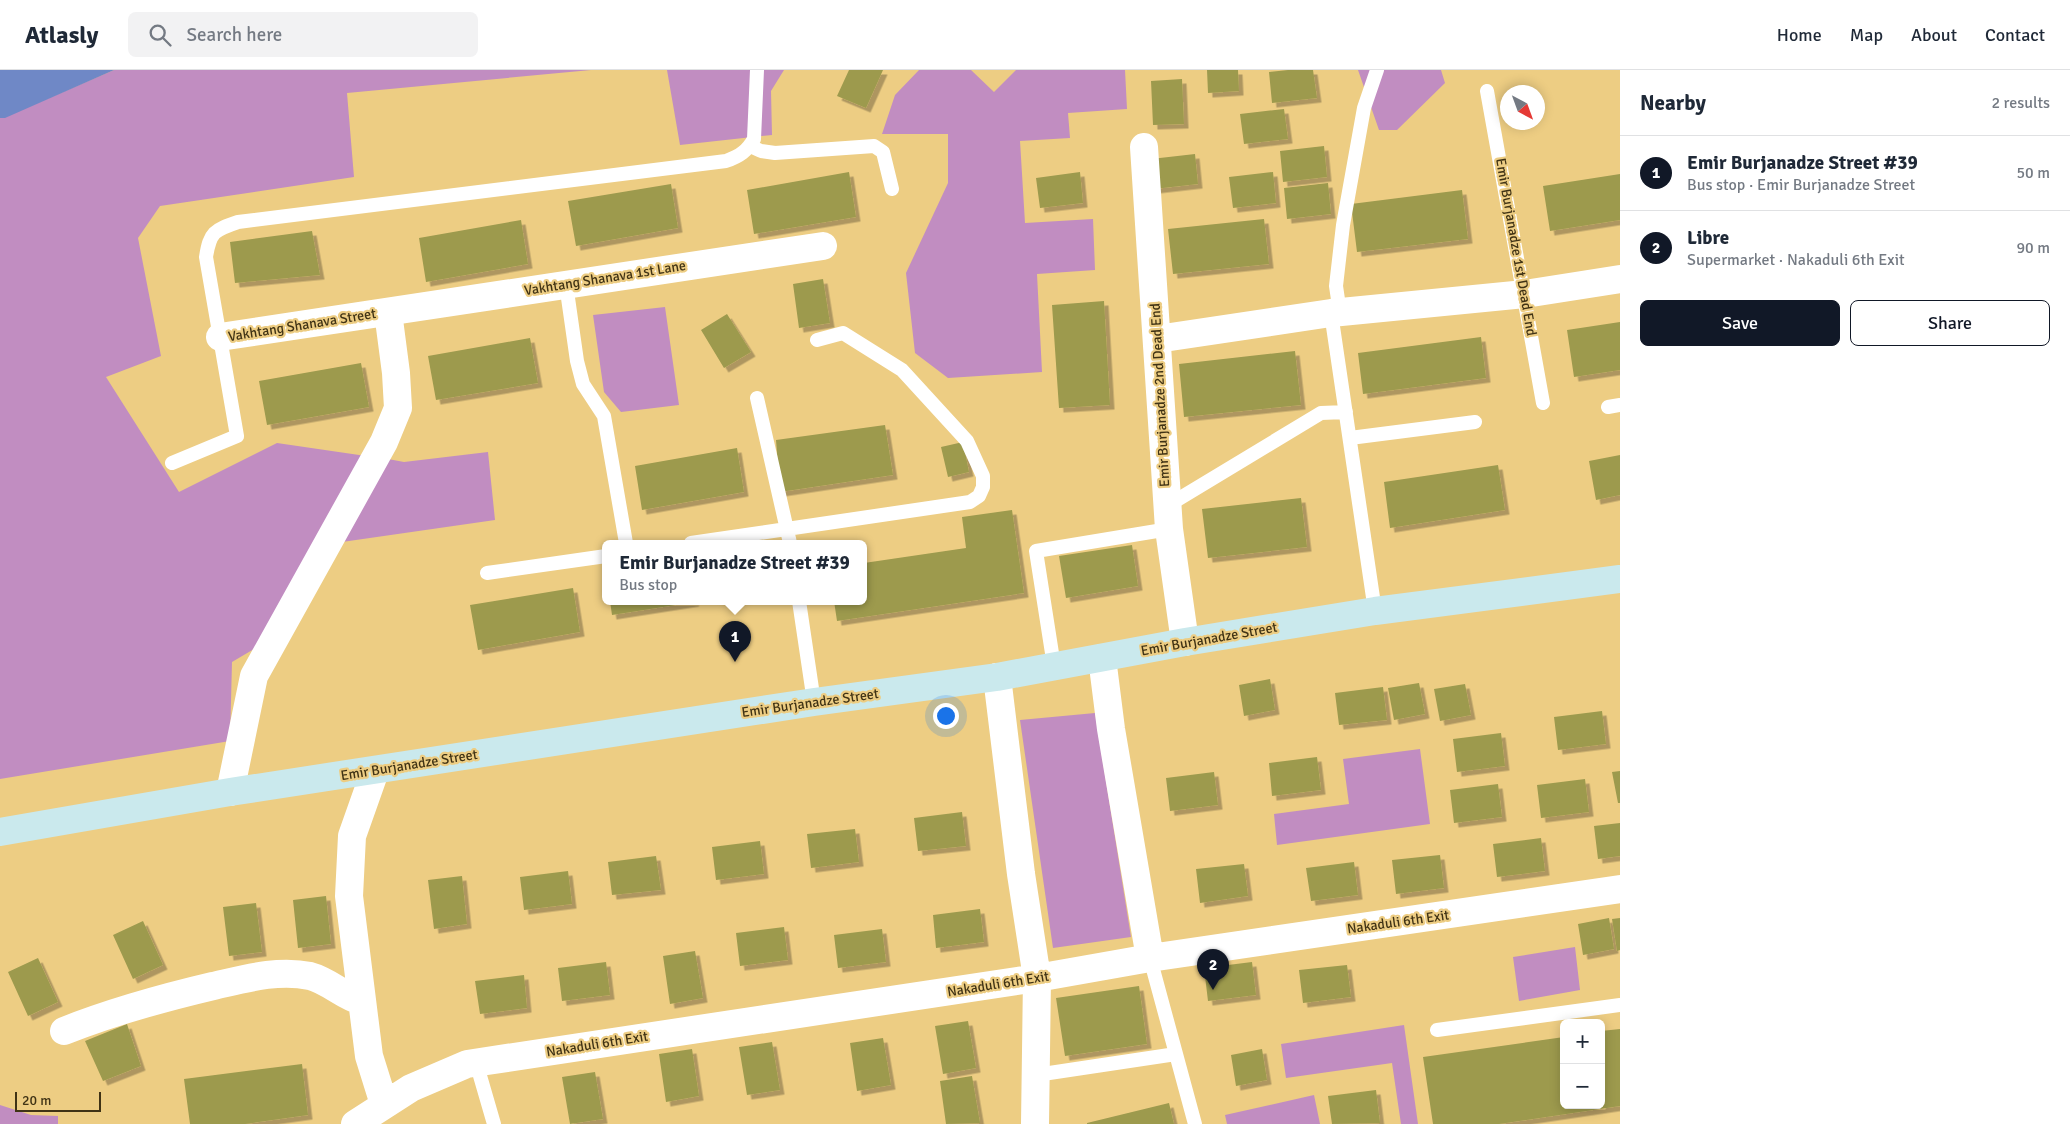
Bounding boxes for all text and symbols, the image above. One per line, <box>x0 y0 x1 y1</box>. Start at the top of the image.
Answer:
search box <box>128 12 478 57</box>
text: Atlasly <box>25 20 98 50</box>
icon: search <box>146 21 174 49</box>
text: Search here <box>186 23 282 47</box>
text: Home <box>1777 24 1822 46</box>
text: Map <box>1850 24 1883 46</box>
text: About <box>1911 24 1957 46</box>
text: Contact <box>1985 24 2045 46</box>
north arrow <box>1500 85 1545 130</box>
text: Nearby <box>1640 90 1706 116</box>
text: 2 results <box>1991 93 2050 113</box>
text: Emir Burjanadze Street #39 <box>1687 151 1918 175</box>
street label: Emir Burjanadze 1st Dead End <box>1492 157 1540 337</box>
text: 1 <box>1652 163 1660 183</box>
text: 50 m <box>2016 163 2050 183</box>
text: Bus stop · Emir Burjanadze Street <box>1687 175 1915 195</box>
text: Libre <box>1687 226 1729 250</box>
text: 2 <box>1652 238 1660 258</box>
text: 90 m <box>2016 238 2050 258</box>
text: Supermarket · Nakaduli 6th Exit <box>1687 250 1905 270</box>
street label: Vakhtang Shanava 1st Lane <box>523 257 687 299</box>
button: Save <box>1640 300 1840 346</box>
button: Share <box>1850 300 2050 346</box>
street label: Emir Burjanadze 2nd Dead End <box>1147 303 1173 487</box>
street label: Vakhtang Shanava Street <box>227 305 377 345</box>
popup <box>602 540 867 605</box>
text: Emir Burjanadze Street #39 <box>619 551 850 575</box>
text: Bus stop <box>619 575 677 595</box>
street label: Emir Burjanadze Street <box>1139 619 1279 659</box>
pin: 1 <box>719 621 751 662</box>
street label: Emir Burjanadze Street <box>740 685 880 721</box>
your location <box>933 703 959 729</box>
street label: Emir Burjanadze Street <box>339 746 479 784</box>
street label: Nakaduli 6th Exit <box>1346 906 1450 938</box>
pin: 2 <box>1197 949 1229 990</box>
street label: Nakaduli 6th Exit <box>946 968 1050 1000</box>
map controls <box>1560 1019 1605 1109</box>
button: + <box>1560 1019 1605 1064</box>
street label: Nakaduli 6th Exit <box>545 1028 649 1060</box>
button: − <box>1560 1064 1605 1109</box>
scale bar <box>15 1089 101 1112</box>
text: 20 m <box>22 1092 51 1109</box>

